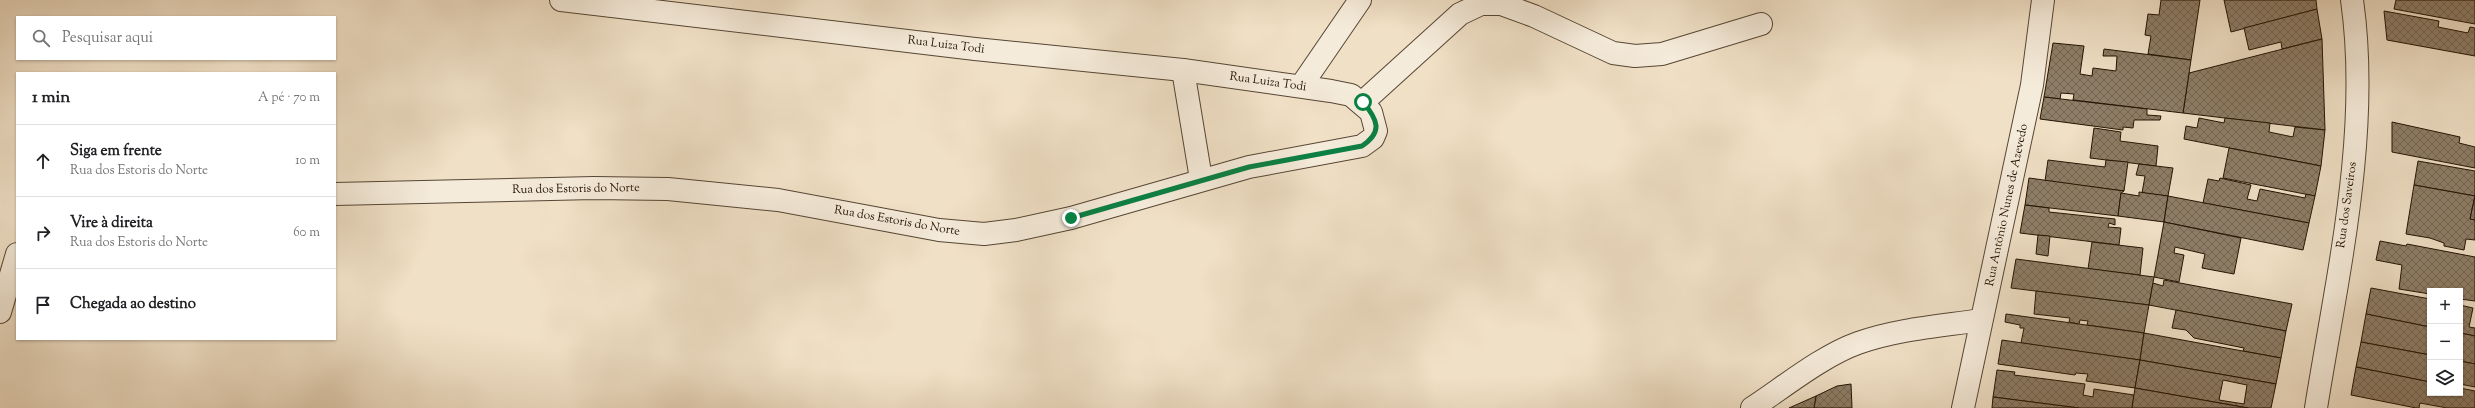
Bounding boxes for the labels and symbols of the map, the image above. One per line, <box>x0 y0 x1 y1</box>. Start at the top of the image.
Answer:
street label: Rua Luiza Todi <box>906 31 986 59</box>
street label: Rua Luiza Todi <box>1228 68 1308 96</box>
route start <box>1354 93 1372 111</box>
street label: Rua Antônio Nunes de Azevedo <box>1981 122 2033 288</box>
street label: Rua dos Saveiros <box>2332 160 2362 249</box>
street label: Rua dos Estoris do Norte <box>512 179 640 199</box>
street label: Rua dos Estoris do Norte <box>833 201 962 241</box>
route end <box>1062 209 1080 227</box>

